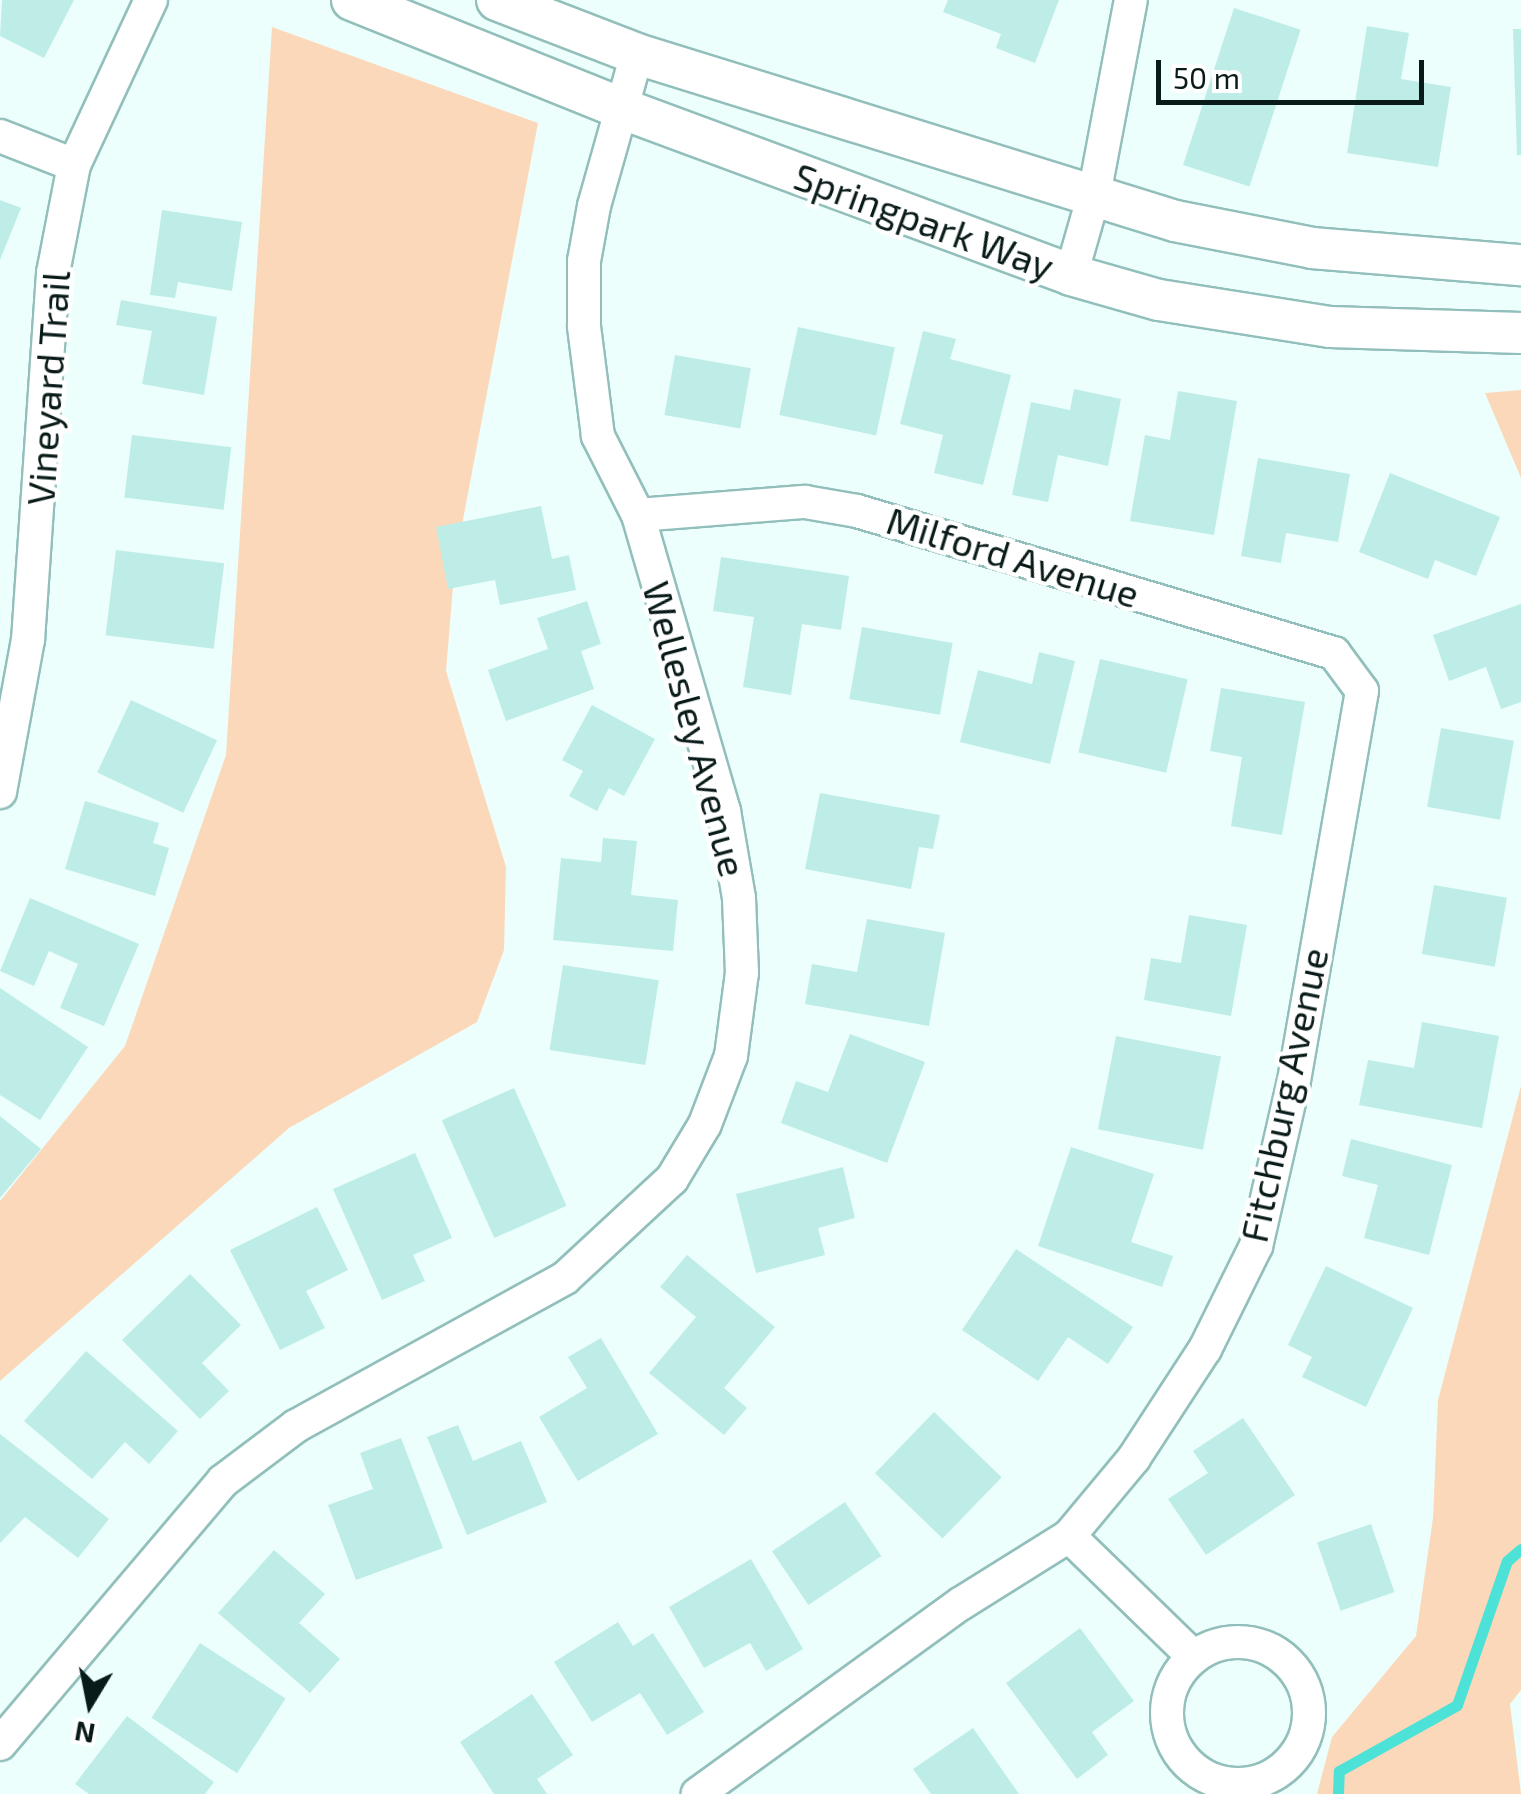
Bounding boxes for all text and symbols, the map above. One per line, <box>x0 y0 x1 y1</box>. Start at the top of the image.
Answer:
scale bar <box>1161 40 1428 102</box>
text: 50 m <box>1173 59 1240 95</box>
street label: Springpark Way <box>788 153 1060 289</box>
street label: Vineyard Trail <box>17 269 79 507</box>
street label: Milford Avenue <box>881 497 1145 617</box>
street label: Wellesley Avenue <box>633 576 757 882</box>
street label: Fitchburg Avenue <box>1230 943 1338 1247</box>
north arrow <box>40 1654 140 1754</box>
text: N <box>72 1715 98 1752</box>

